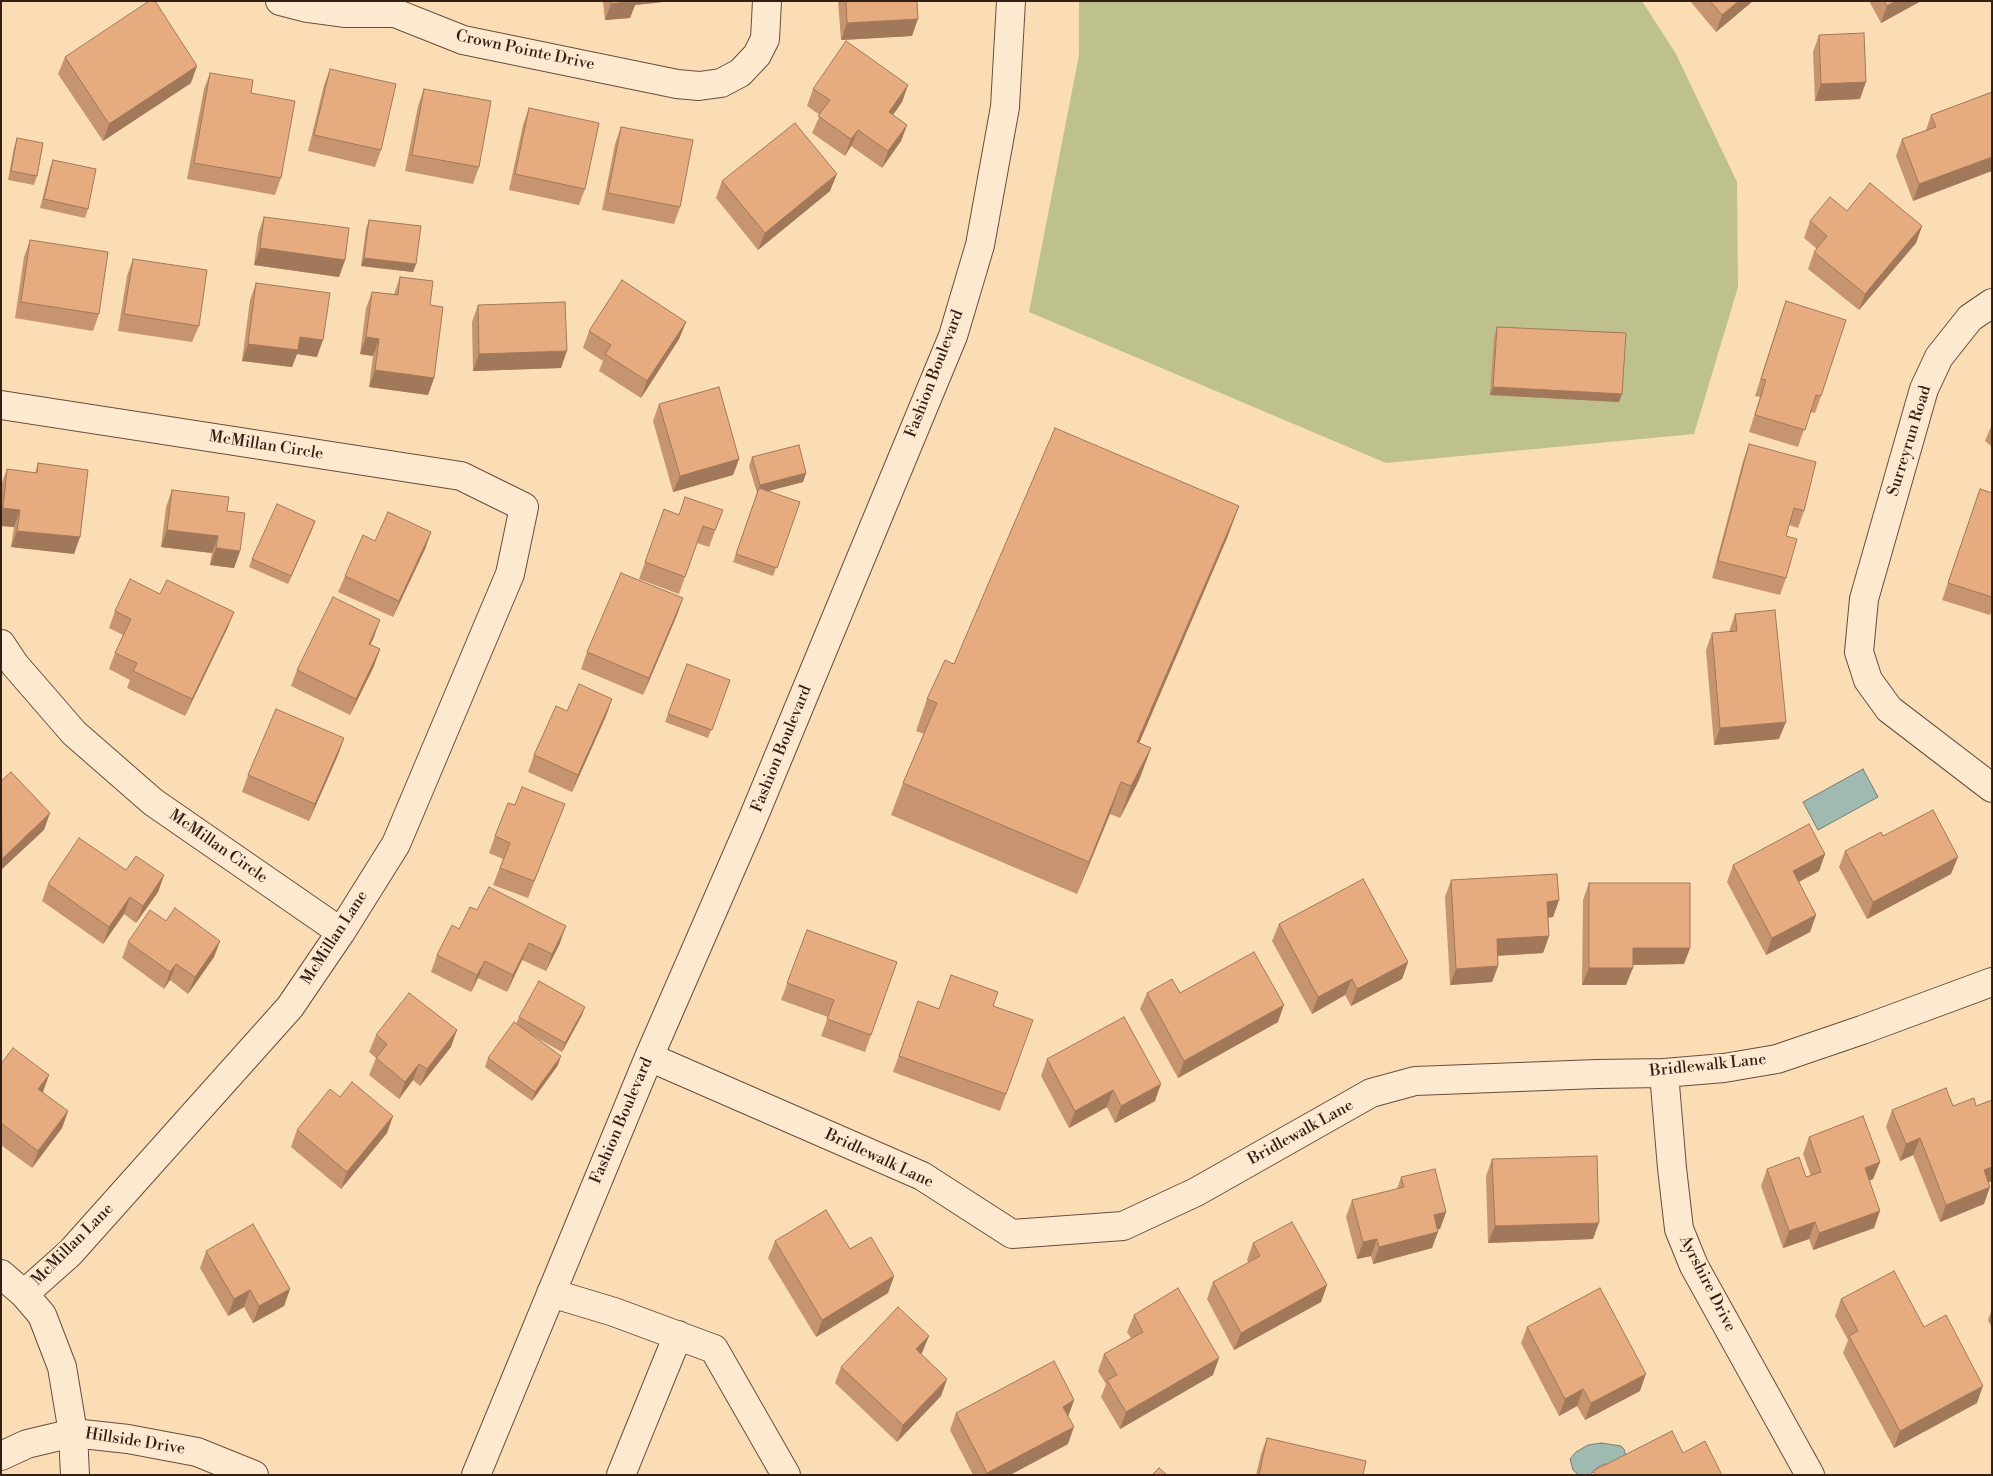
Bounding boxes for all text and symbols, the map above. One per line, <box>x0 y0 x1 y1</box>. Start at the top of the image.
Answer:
street label: Crown Pointe Drive <box>454 27 596 75</box>
street label: Fashion Boulevard <box>902 307 968 441</box>
street label: Surreyrun Road <box>1884 383 1936 499</box>
street label: McMillan Circle <box>207 427 325 465</box>
street label: Fashion Boulevard <box>748 683 816 815</box>
street label: McMillan Circle <box>165 806 271 888</box>
street label: McMillan Lane <box>297 887 373 989</box>
street label: Bridlewalk Lane <box>1649 1050 1767 1082</box>
street label: Fashion Boulevard <box>587 1055 657 1187</box>
street label: Bridlewalk Lane <box>1245 1096 1357 1170</box>
street label: Bridlewalk Lane <box>822 1125 936 1193</box>
street label: McMillan Lane <box>28 1200 118 1290</box>
street label: Ayrshire Drive <box>1675 1233 1739 1335</box>
street label: Hillside Drive <box>84 1425 186 1459</box>

